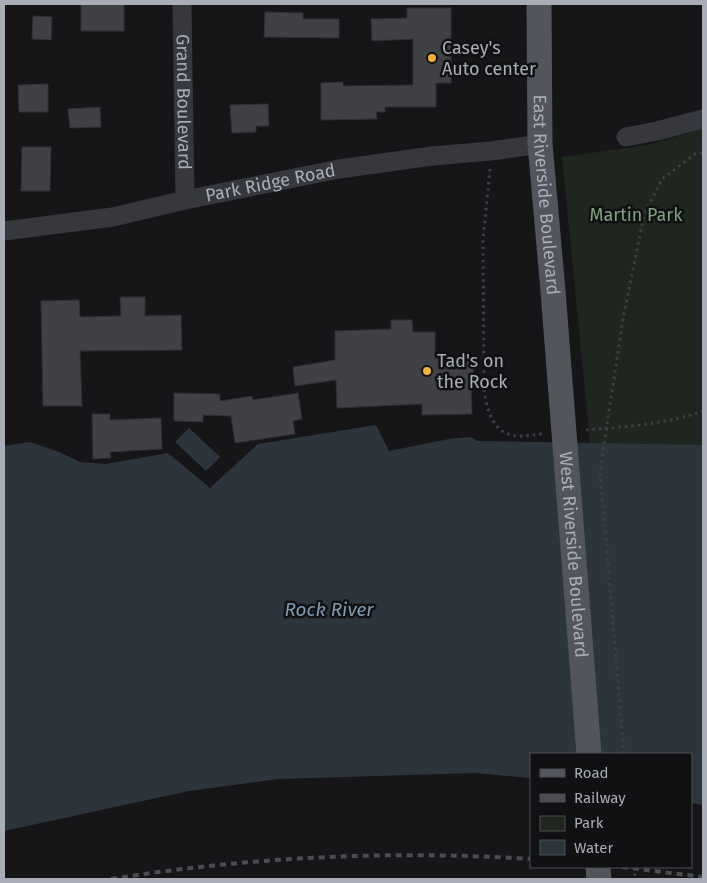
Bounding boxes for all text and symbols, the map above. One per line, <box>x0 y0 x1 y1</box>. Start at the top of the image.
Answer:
street label: Grand Boulevard <box>171 34 196 170</box>
place label: Casey's Auto center <box>442 37 536 80</box>
marker: Casey's Auto center <box>426 52 438 64</box>
street label: East Riverside Boulevard <box>529 94 564 296</box>
street label: Park Ridge Road <box>203 159 337 207</box>
park label: Martin Park <box>589 204 683 226</box>
place label: Tad's on the Rock <box>437 350 508 393</box>
marker: Tad's on the Rock <box>421 365 433 377</box>
street label: West Riverside Boulevard <box>555 451 592 659</box>
water label: Rock River <box>284 598 374 621</box>
legend <box>530 753 692 868</box>
text: Road <box>574 764 609 782</box>
text: Railway <box>574 789 626 807</box>
text: Park <box>574 814 604 832</box>
text: Water <box>574 839 613 857</box>

